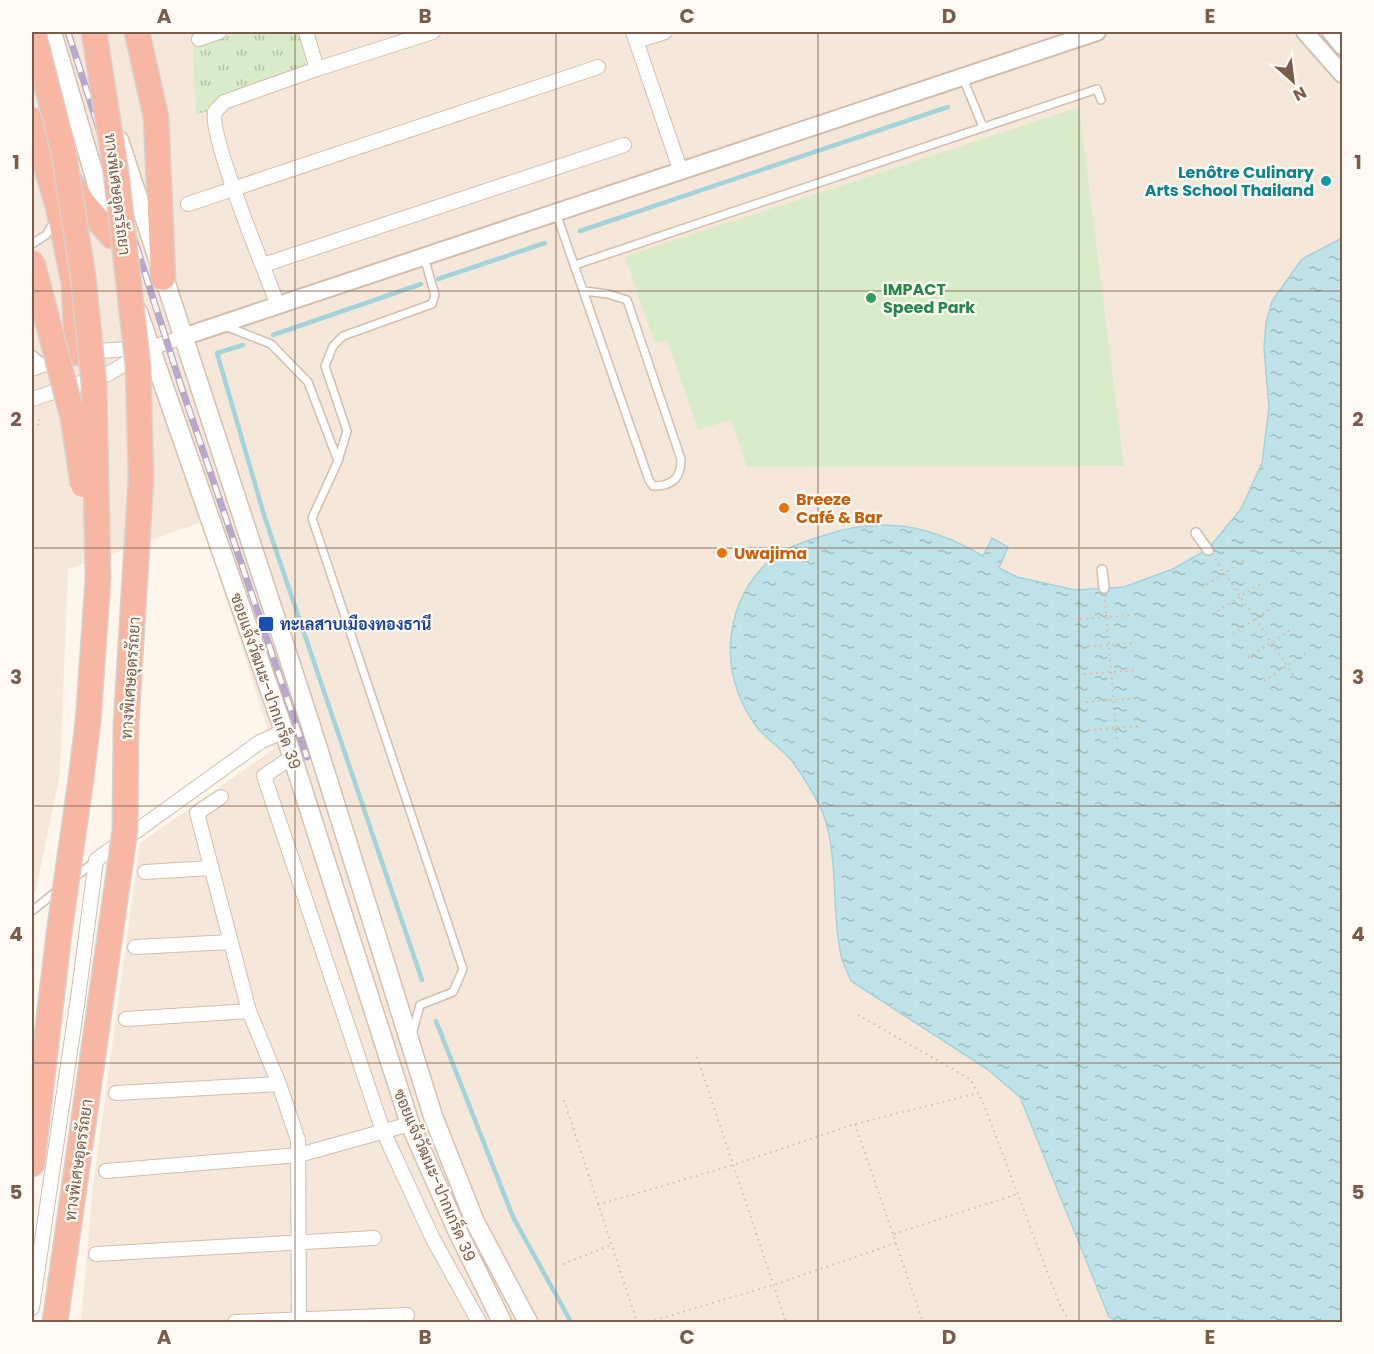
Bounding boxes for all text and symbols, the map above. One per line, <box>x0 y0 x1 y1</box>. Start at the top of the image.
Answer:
text: A <box>157 2 172 30</box>
text: B <box>418 2 432 30</box>
text: C <box>679 2 695 30</box>
text: D <box>942 2 956 30</box>
text: E <box>1205 2 1215 30</box>
north arrow <box>1263 51 1323 111</box>
text: N <box>1289 81 1311 107</box>
street label: ทางพิเศษอุดรรัถยา <box>99 132 136 257</box>
text: 1 <box>12 148 20 176</box>
text: 1 <box>1354 148 1362 176</box>
place label: Lenôtre Culinary Arts School Thailand <box>1145 161 1315 202</box>
marker: Lenôtre Culinary Arts School Thailand <box>1319 174 1333 188</box>
place label: IMPACT Speed Park <box>883 278 975 319</box>
marker: IMPACT Speed Park <box>864 291 878 305</box>
text: 2 <box>10 405 22 433</box>
text: 2 <box>1352 405 1364 433</box>
place label: Breeze Café & Bar <box>796 488 883 529</box>
marker: Breeze Café & Bar <box>777 501 791 515</box>
place label: Uwajima <box>734 542 807 565</box>
marker: Uwajima <box>715 546 729 560</box>
street label: ซอยแจ้งวัฒนะ-ปากเกร็ด 39 <box>224 589 308 773</box>
place label: ทะเลสาบเมืองทองธานี <box>280 613 431 636</box>
marker: ทะเลสาบเมืองทองธานี <box>257 615 275 633</box>
street label: ทางพิเศษอุดรรัถยา <box>115 616 146 740</box>
text: 3 <box>10 663 22 691</box>
text: 3 <box>1352 663 1364 691</box>
text: 4 <box>9 920 23 948</box>
text: 4 <box>1351 920 1365 948</box>
street label: ซอยแจ้งวัฒนะ-ปากเกร็ด 39 <box>388 1085 483 1265</box>
street label: ทางพิเศษอุดรรัถยา <box>59 1098 98 1223</box>
text: 5 <box>10 1178 23 1206</box>
text: 5 <box>1352 1178 1365 1206</box>
text: A <box>157 1323 172 1351</box>
text: B <box>418 1323 432 1351</box>
text: C <box>679 1323 695 1351</box>
text: D <box>942 1323 956 1351</box>
text: E <box>1205 1323 1215 1351</box>

